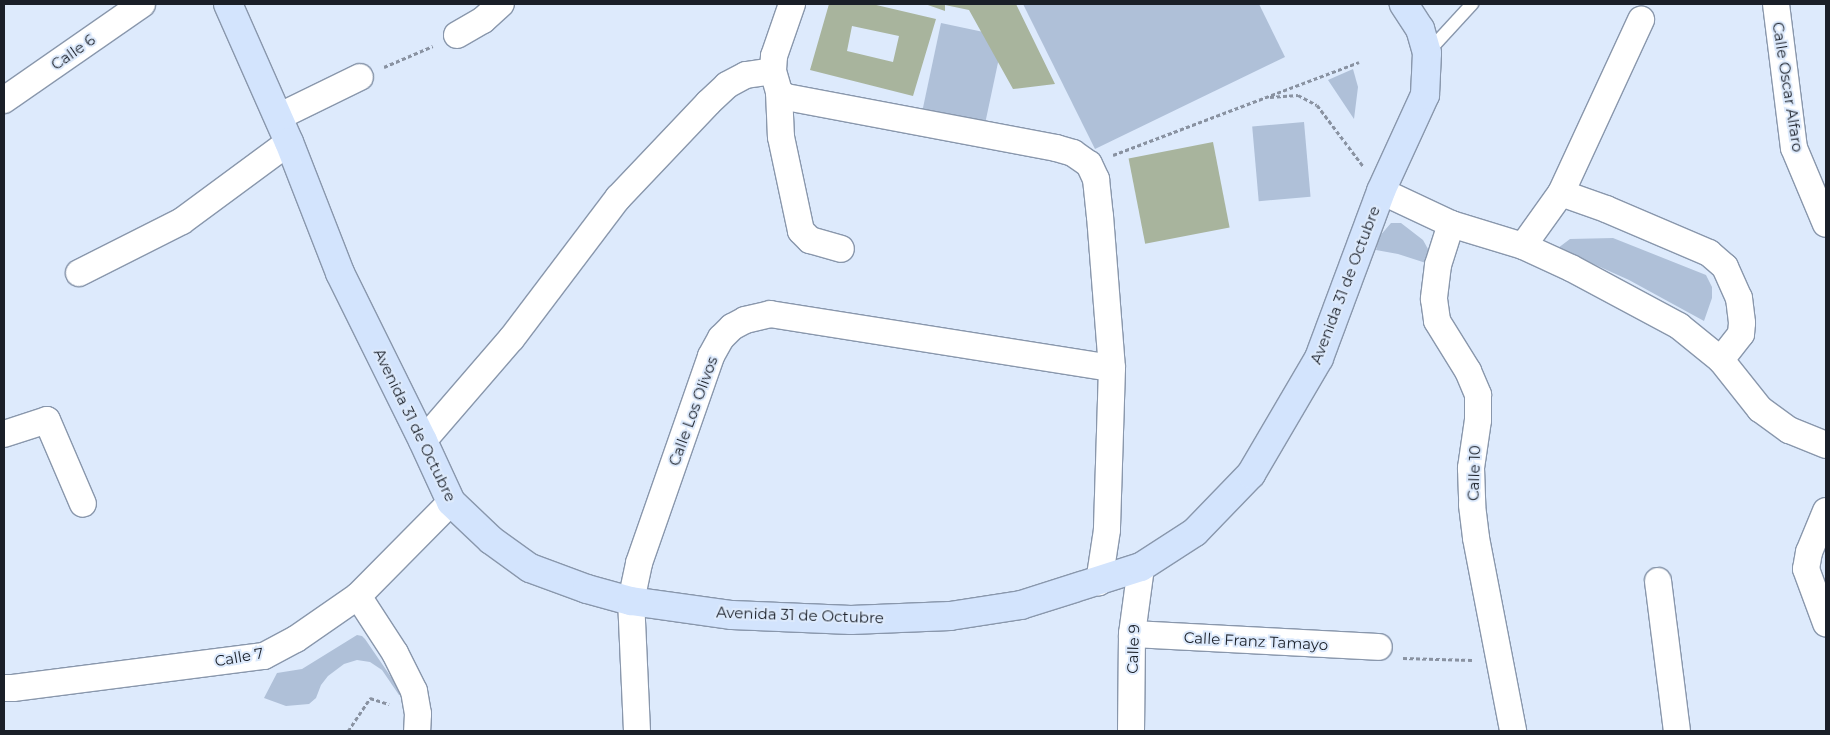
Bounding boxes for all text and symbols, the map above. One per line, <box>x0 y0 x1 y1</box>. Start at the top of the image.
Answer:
street label: Calle Oscar Alfaro <box>1769 21 1807 153</box>
street label: Calle 6 <box>48 30 98 74</box>
street label: Avenida 31 de Octubre <box>1307 203 1383 367</box>
street label: Avenida 31 de Octubre <box>370 346 460 504</box>
street label: Calle Los Olivos <box>665 354 721 468</box>
street label: Calle 10 <box>1464 445 1484 501</box>
street label: Avenida 31 de Octubre <box>716 603 884 627</box>
street label: Calle 9 <box>1123 624 1143 674</box>
street label: Calle Franz Tamayo <box>1183 628 1329 654</box>
street label: Calle 7 <box>213 644 265 670</box>

